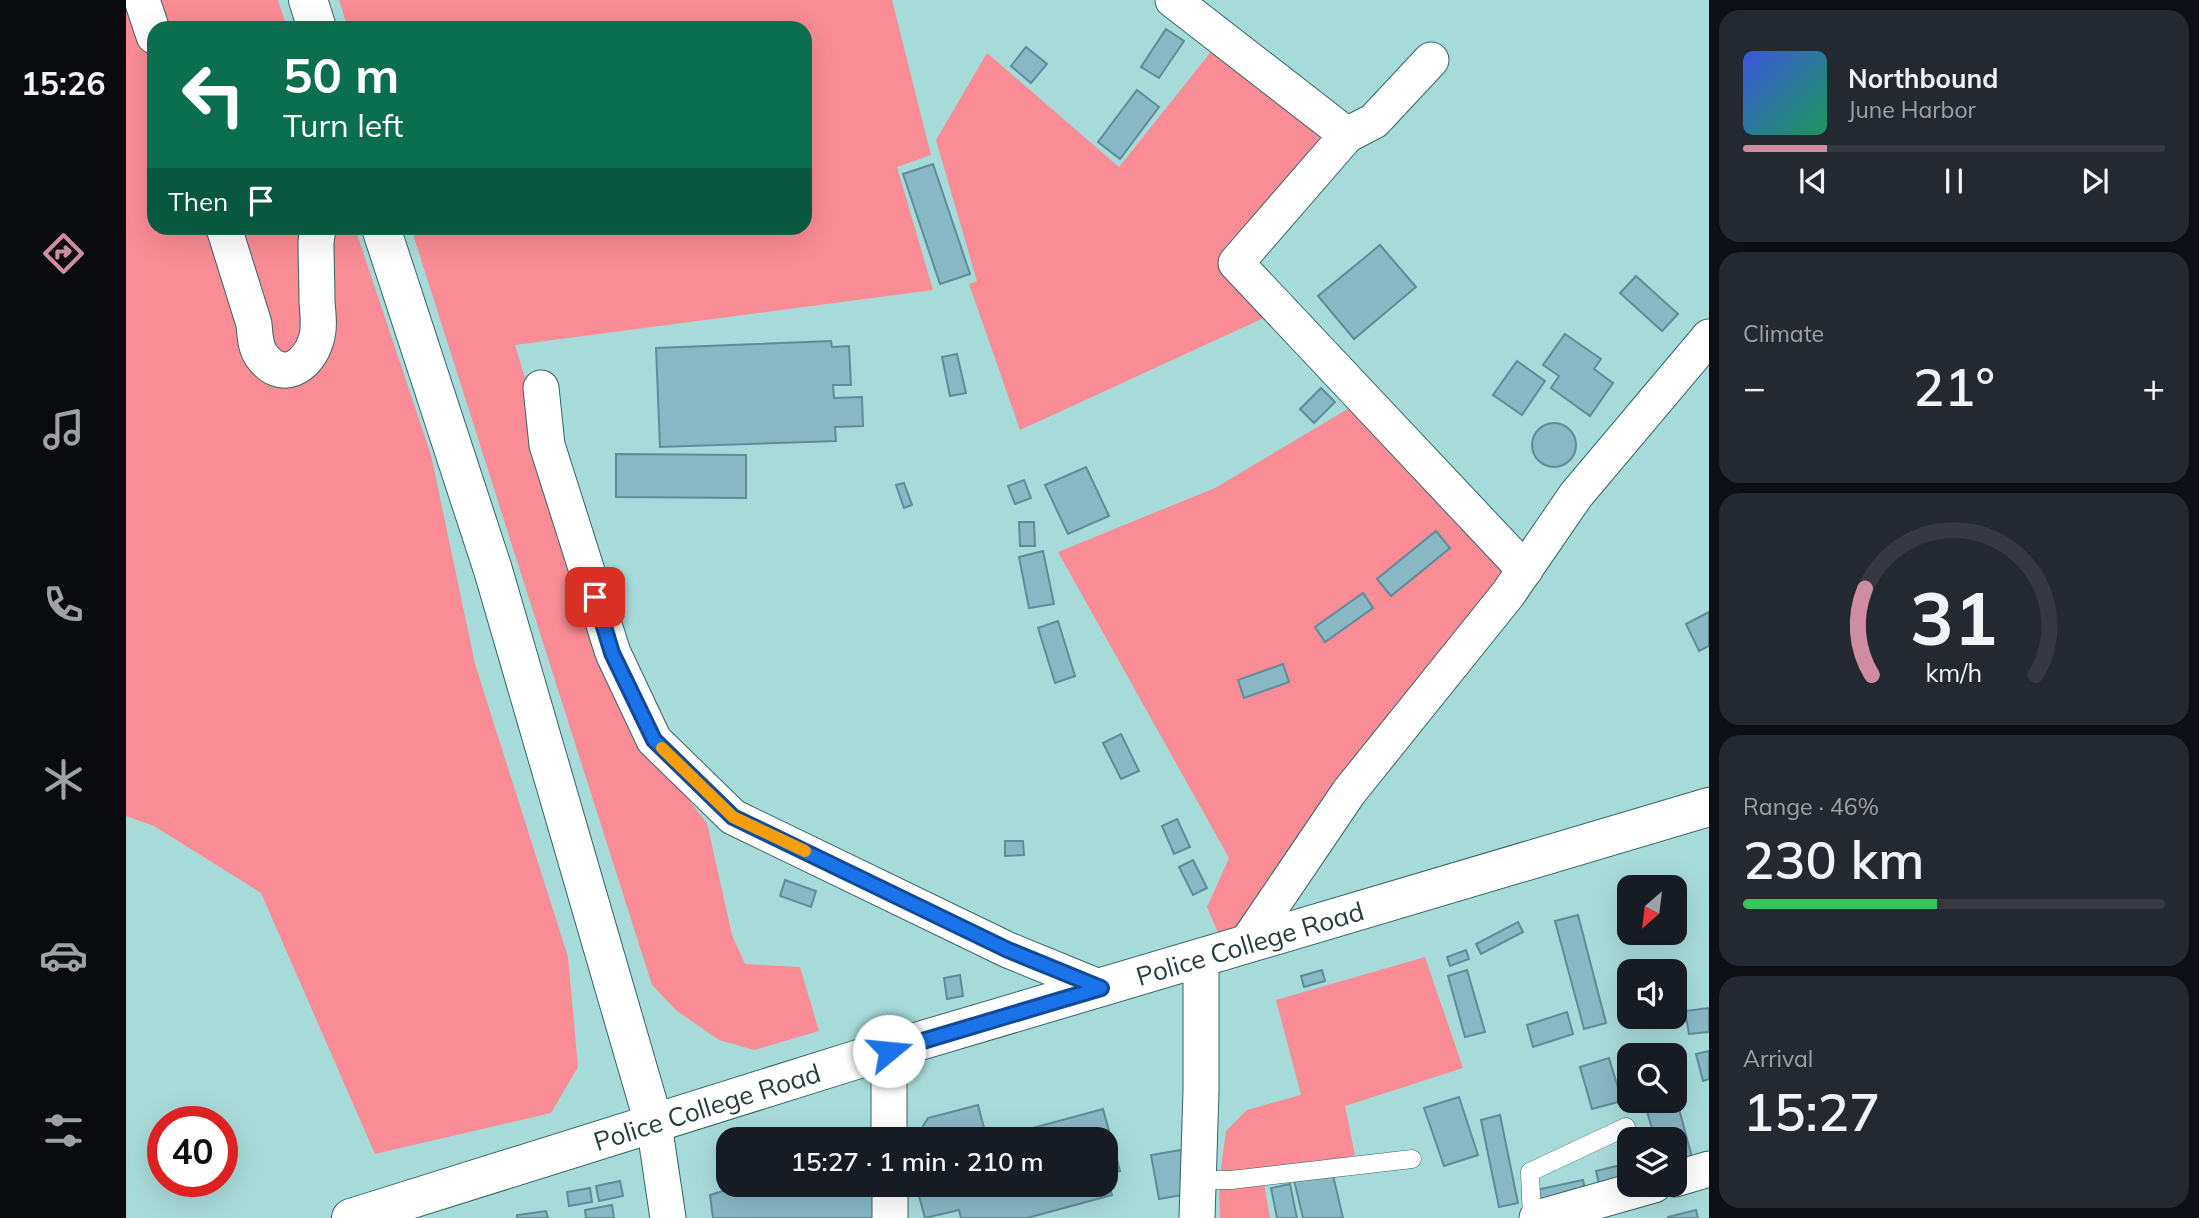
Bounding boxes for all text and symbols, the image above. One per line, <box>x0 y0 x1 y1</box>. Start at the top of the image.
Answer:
text: 50 m <box>283 44 399 105</box>
icon: left <box>168 49 259 140</box>
text: Northbound <box>1848 62 1998 95</box>
text: 15:26 <box>21 63 105 103</box>
text: June Harbor <box>1848 95 1976 124</box>
text: Turn left <box>283 105 403 145</box>
icon: previous <box>1794 162 1832 200</box>
icon: pause <box>1935 162 1973 200</box>
icon: next <box>2076 162 2114 200</box>
icon: arrive <box>242 182 280 220</box>
text: Then <box>168 185 228 218</box>
icon: directions <box>39 229 88 278</box>
text: Climate <box>1743 319 1824 348</box>
text: 21° <box>1913 354 1995 419</box>
text: − <box>1743 363 1766 411</box>
text: + <box>2142 363 2165 411</box>
icon: music <box>39 405 88 454</box>
pin <box>565 567 625 627</box>
text: 31 <box>1910 572 1998 663</box>
icon: arrive <box>576 578 614 616</box>
icon: phone <box>39 580 88 629</box>
text: km/h <box>1926 657 1982 688</box>
icon: climate <box>39 755 88 804</box>
text: Range · 46% <box>1743 792 1879 821</box>
text: 230 km <box>1743 827 1924 892</box>
north arrow <box>1617 875 1687 945</box>
map controls <box>1617 875 1687 1197</box>
street label: Police College Road <box>1132 894 1368 992</box>
icon: car <box>39 931 88 980</box>
button: sound <box>1617 959 1687 1029</box>
position arrow <box>852 1014 926 1088</box>
button: search <box>1617 1043 1687 1113</box>
text: Arrival <box>1743 1044 1813 1073</box>
street label: Police College Road <box>589 1056 824 1158</box>
text: 15:27 <box>1743 1079 1880 1144</box>
icon: filters <box>39 1106 88 1155</box>
speed limit sign: 40 <box>147 1106 238 1197</box>
button: layers <box>1617 1127 1687 1197</box>
text: 15:27 · 1 min · 210 m <box>790 1145 1044 1178</box>

